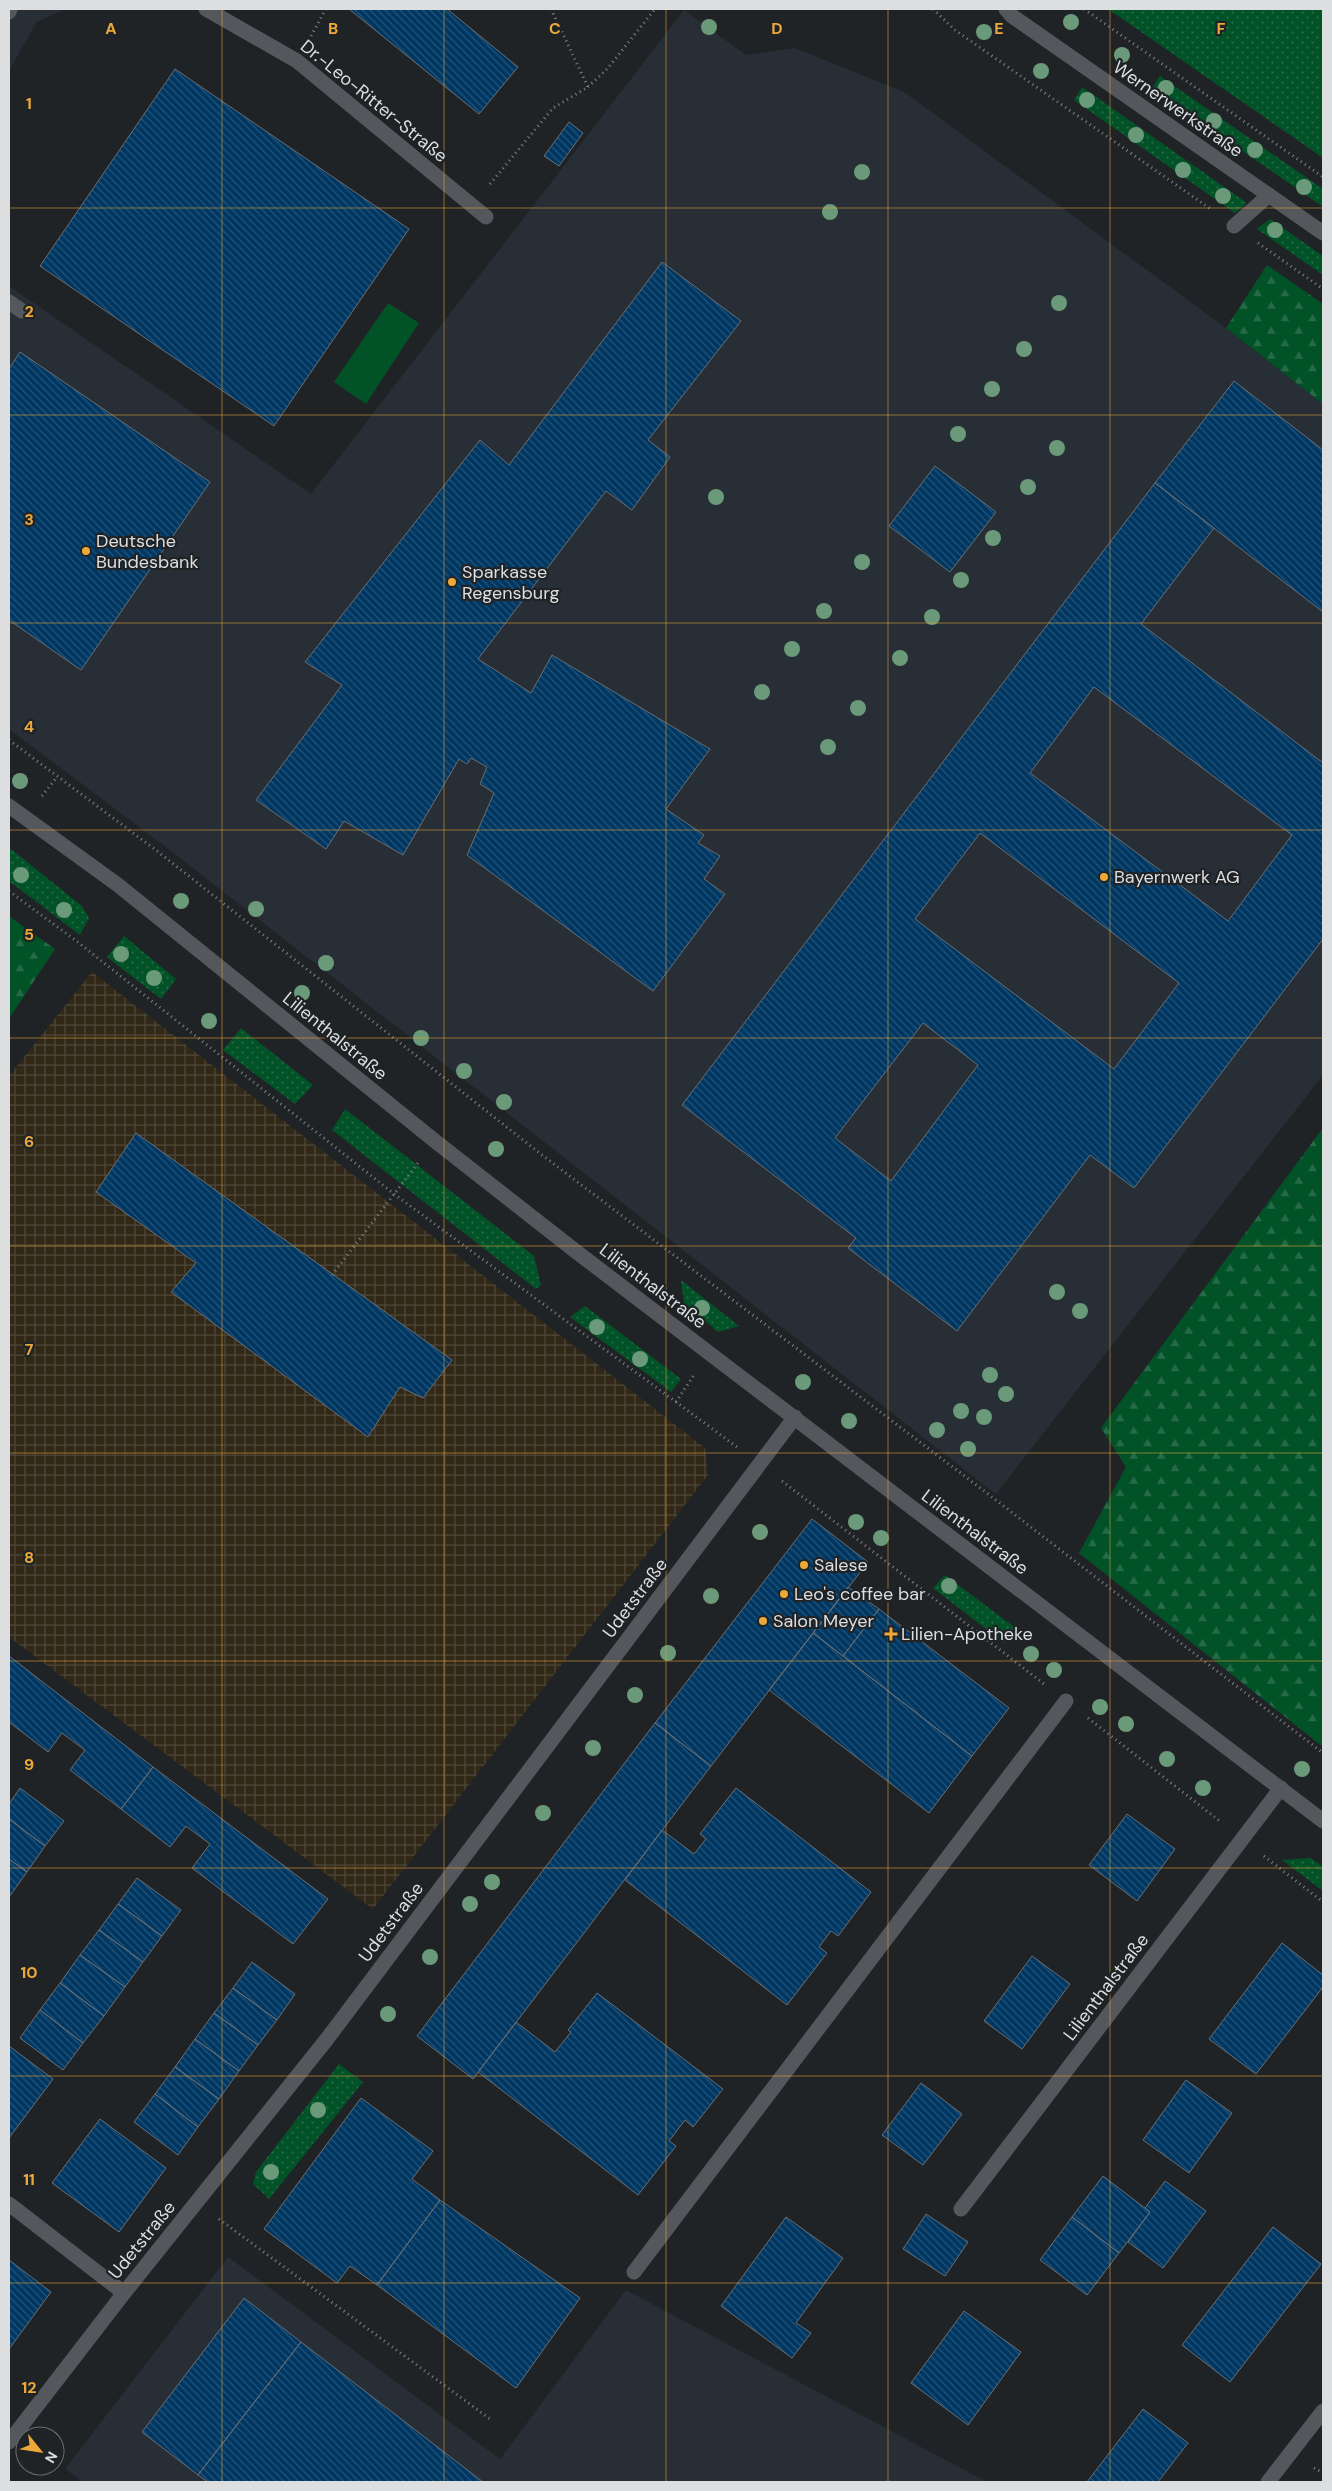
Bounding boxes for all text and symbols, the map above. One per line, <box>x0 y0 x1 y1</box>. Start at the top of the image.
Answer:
text: A <box>105 18 117 39</box>
text: B <box>328 18 338 39</box>
text: C <box>549 18 561 39</box>
text: D <box>771 18 783 39</box>
text: E <box>994 18 1004 39</box>
text: F <box>1217 18 1226 39</box>
street label: Dr.-Leo-Ritter-Straße <box>295 34 453 168</box>
street label: Wernerwerkstraße <box>1108 55 1248 163</box>
text: 1 <box>26 93 32 114</box>
text: 2 <box>24 301 34 322</box>
text: 3 <box>24 509 34 530</box>
place label: Deutsche Bundesbank <box>96 529 199 574</box>
marker: Deutsche Bundesbank <box>80 545 92 557</box>
place label: Sparkasse Regensburg <box>462 560 560 605</box>
marker: Sparkasse Regensburg <box>446 576 458 588</box>
text: 4 <box>24 716 34 737</box>
place label: Bayernwerk AG <box>1114 865 1240 889</box>
marker: Bayernwerk AG <box>1098 871 1110 883</box>
text: 5 <box>24 924 34 945</box>
street label: Lilienthalstraße <box>278 986 392 1086</box>
text: 6 <box>24 1131 34 1152</box>
street label: Lilienthalstraße <box>595 1238 711 1334</box>
text: 7 <box>25 1339 34 1360</box>
street label: Lilienthalstraße <box>917 1484 1033 1580</box>
text: 8 <box>24 1547 34 1568</box>
street label: Udetstraße <box>597 1553 673 1643</box>
place label: Salese <box>814 1553 868 1577</box>
marker: Salese <box>798 1559 810 1571</box>
place label: Leo's coffee bar <box>794 1582 926 1606</box>
marker: Leo's coffee bar <box>778 1588 790 1600</box>
place label: Salon Meyer <box>773 1609 874 1633</box>
marker: Salon Meyer <box>757 1615 769 1627</box>
place label: Lilien-Apotheke <box>901 1622 1033 1646</box>
marker: Lilien-Apotheke <box>885 1628 897 1640</box>
text: 9 <box>24 1754 34 1775</box>
street label: Udetstraße <box>353 1877 429 1967</box>
street label: Lilienthalstraße <box>1058 1929 1154 2045</box>
text: 10 <box>20 1962 38 1983</box>
text: 11 <box>23 2169 35 2190</box>
street label: Udetstraße <box>103 2196 181 2284</box>
text: 12 <box>21 2377 37 2398</box>
north arrow <box>15 2426 65 2476</box>
text: N <box>41 2449 62 2466</box>

